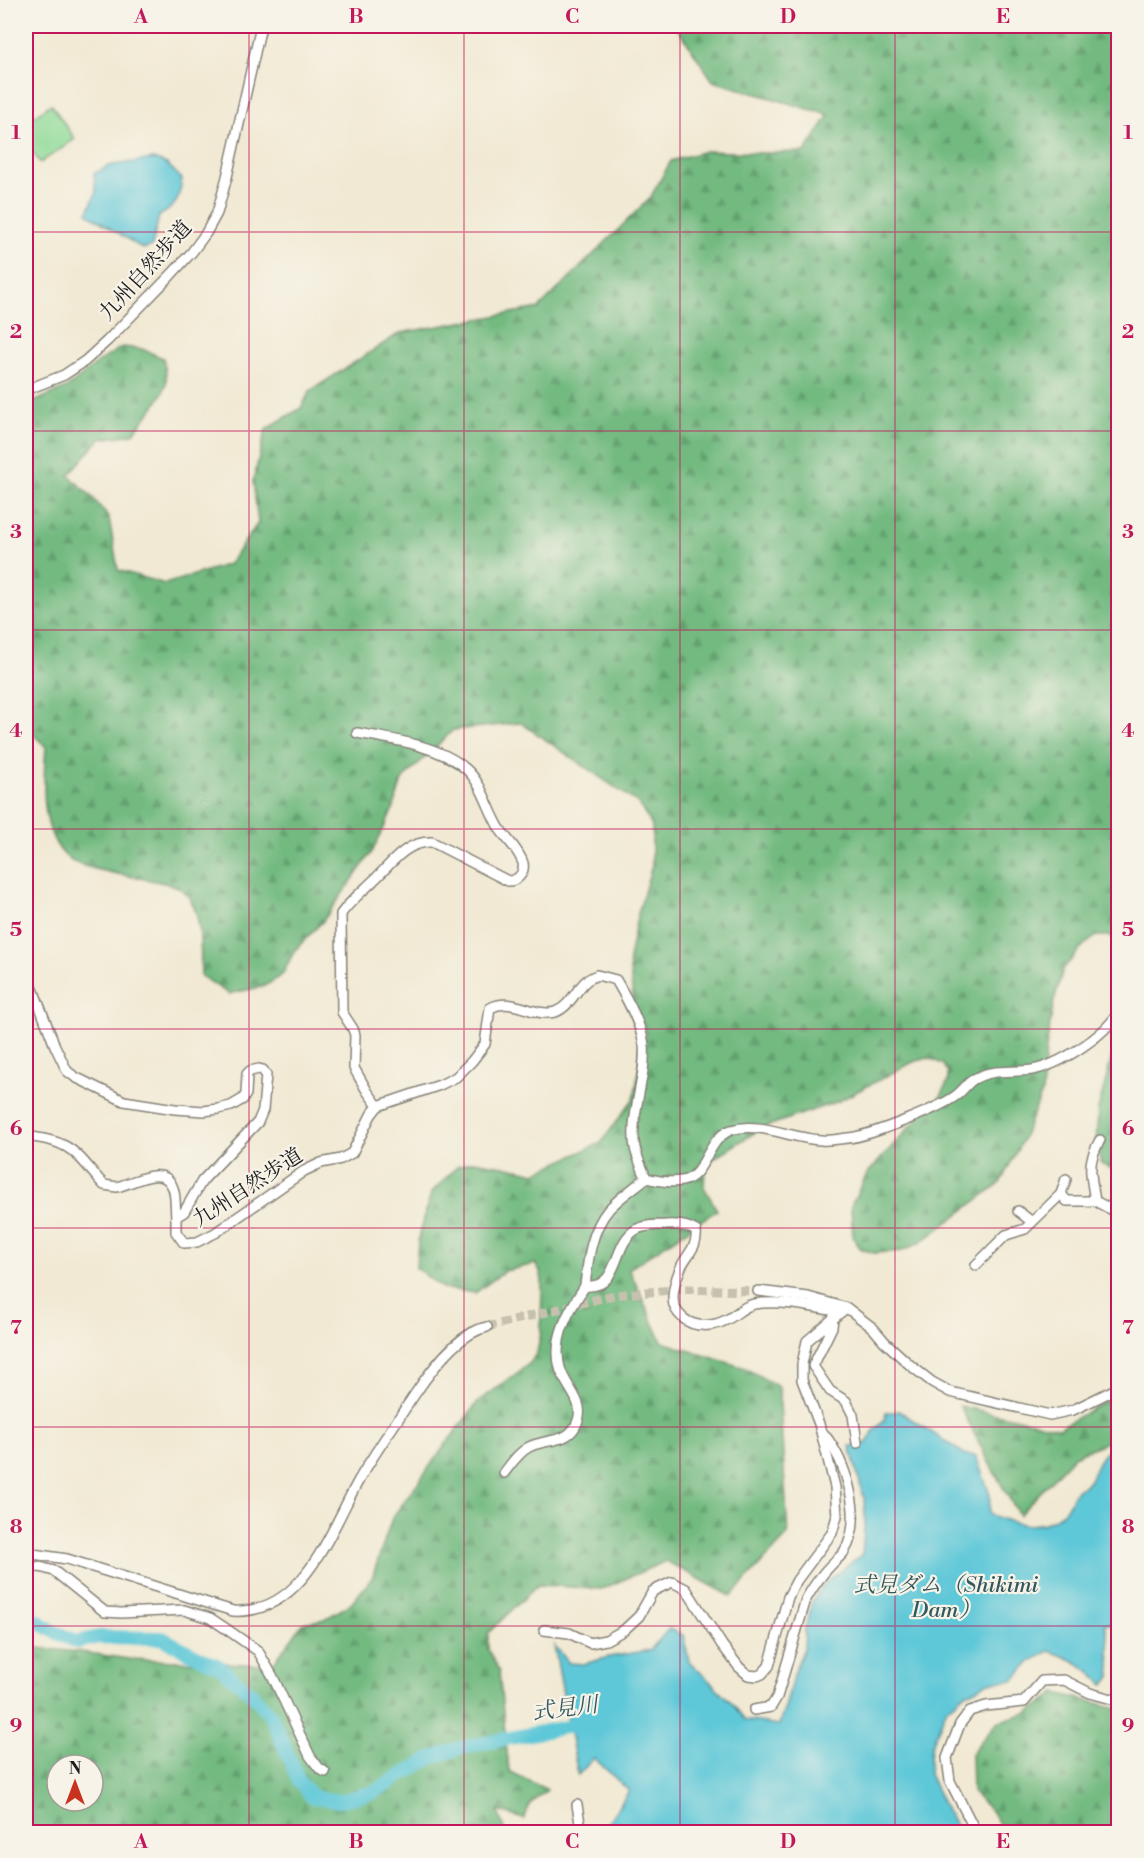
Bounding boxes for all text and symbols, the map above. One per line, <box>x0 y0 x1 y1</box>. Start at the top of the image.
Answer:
text: A <box>133 5 149 30</box>
text: B <box>348 5 364 30</box>
text: C <box>565 5 579 30</box>
text: D <box>780 5 796 30</box>
text: E <box>996 5 1010 30</box>
text: 1 <box>11 121 21 146</box>
text: 1 <box>1123 121 1133 146</box>
street label: 九州自然歩道 <box>94 215 198 327</box>
text: 2 <box>10 320 22 345</box>
text: 2 <box>1122 320 1134 345</box>
text: 3 <box>10 520 22 545</box>
text: 3 <box>1122 520 1134 545</box>
text: 4 <box>9 719 23 744</box>
text: 4 <box>1121 719 1135 744</box>
text: 5 <box>10 918 22 943</box>
text: 5 <box>1122 918 1134 943</box>
text: 6 <box>10 1117 23 1142</box>
text: 6 <box>1122 1117 1135 1142</box>
street label: 九州自然歩道 <box>188 1143 308 1233</box>
text: 7 <box>10 1316 22 1341</box>
text: 7 <box>1122 1316 1134 1341</box>
text: 8 <box>10 1515 23 1540</box>
text: 8 <box>1122 1515 1135 1540</box>
water label: 式見ダム（Shikimi Dam） <box>854 1572 1039 1624</box>
water label: 式見川 <box>531 1691 601 1726</box>
text: 9 <box>10 1714 22 1739</box>
text: 9 <box>1122 1714 1134 1739</box>
north arrow <box>45 1753 105 1813</box>
text: N <box>69 1759 82 1779</box>
text: A <box>133 1830 149 1855</box>
text: B <box>348 1830 364 1855</box>
text: C <box>565 1830 579 1855</box>
text: D <box>780 1830 796 1855</box>
text: E <box>996 1830 1010 1855</box>

